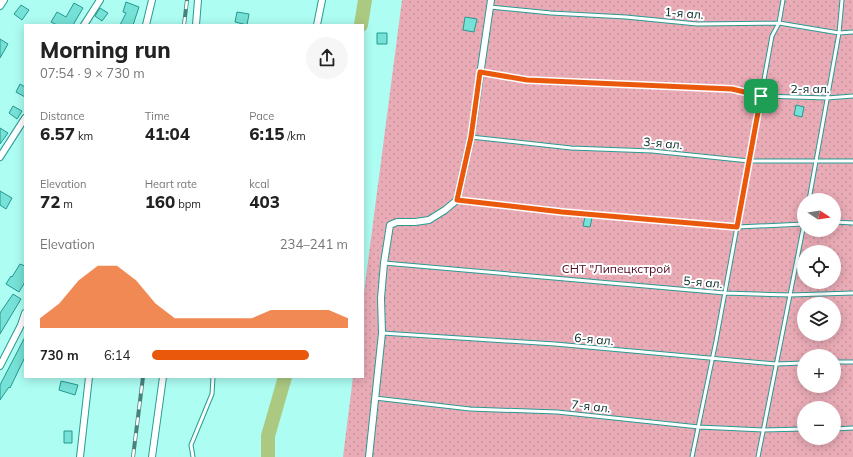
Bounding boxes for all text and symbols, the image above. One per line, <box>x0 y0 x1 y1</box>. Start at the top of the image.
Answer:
street label: 1-я ал. <box>664 4 704 22</box>
text: Morning run <box>40 36 171 64</box>
button: share <box>306 37 348 79</box>
text: 07:54 · 9 × 730 m <box>40 65 145 81</box>
pin <box>744 79 778 113</box>
street label: 2-я ал. <box>790 81 830 96</box>
icon: arrive <box>750 85 772 107</box>
text: Distance <box>40 109 84 123</box>
text: Time <box>145 109 170 123</box>
text: Pace <box>249 109 274 123</box>
text: 6.57 <box>40 123 75 144</box>
text: 41:04 <box>145 123 190 144</box>
text: 6:15 <box>249 123 284 144</box>
text: km <box>75 129 93 143</box>
text: /km <box>284 129 306 143</box>
street label: 3-я ал. <box>643 134 683 152</box>
text: Elevation <box>40 177 87 191</box>
text: Heart rate <box>145 177 197 191</box>
text: kcal <box>249 177 269 191</box>
text: 72 <box>40 191 60 212</box>
text: 160 <box>145 191 175 212</box>
text: 403 <box>249 191 280 212</box>
north arrow <box>797 193 841 237</box>
map controls <box>797 193 841 445</box>
text: m <box>60 197 73 211</box>
text: bpm <box>175 197 201 211</box>
text: Elevation <box>40 236 95 252</box>
text: 234–241 m <box>280 236 348 252</box>
button: locate <box>797 245 841 289</box>
park label: СНТ "Липецкстрой <box>562 261 670 276</box>
street label: 5-я ал. <box>683 273 723 291</box>
button: layers <box>797 297 841 341</box>
street label: 6-я ал. <box>574 330 614 348</box>
text: 730 m <box>40 347 79 363</box>
text: 6:14 <box>104 347 130 363</box>
button: + <box>797 349 841 393</box>
street label: 7-я ал. <box>571 396 611 416</box>
button: − <box>797 401 841 445</box>

